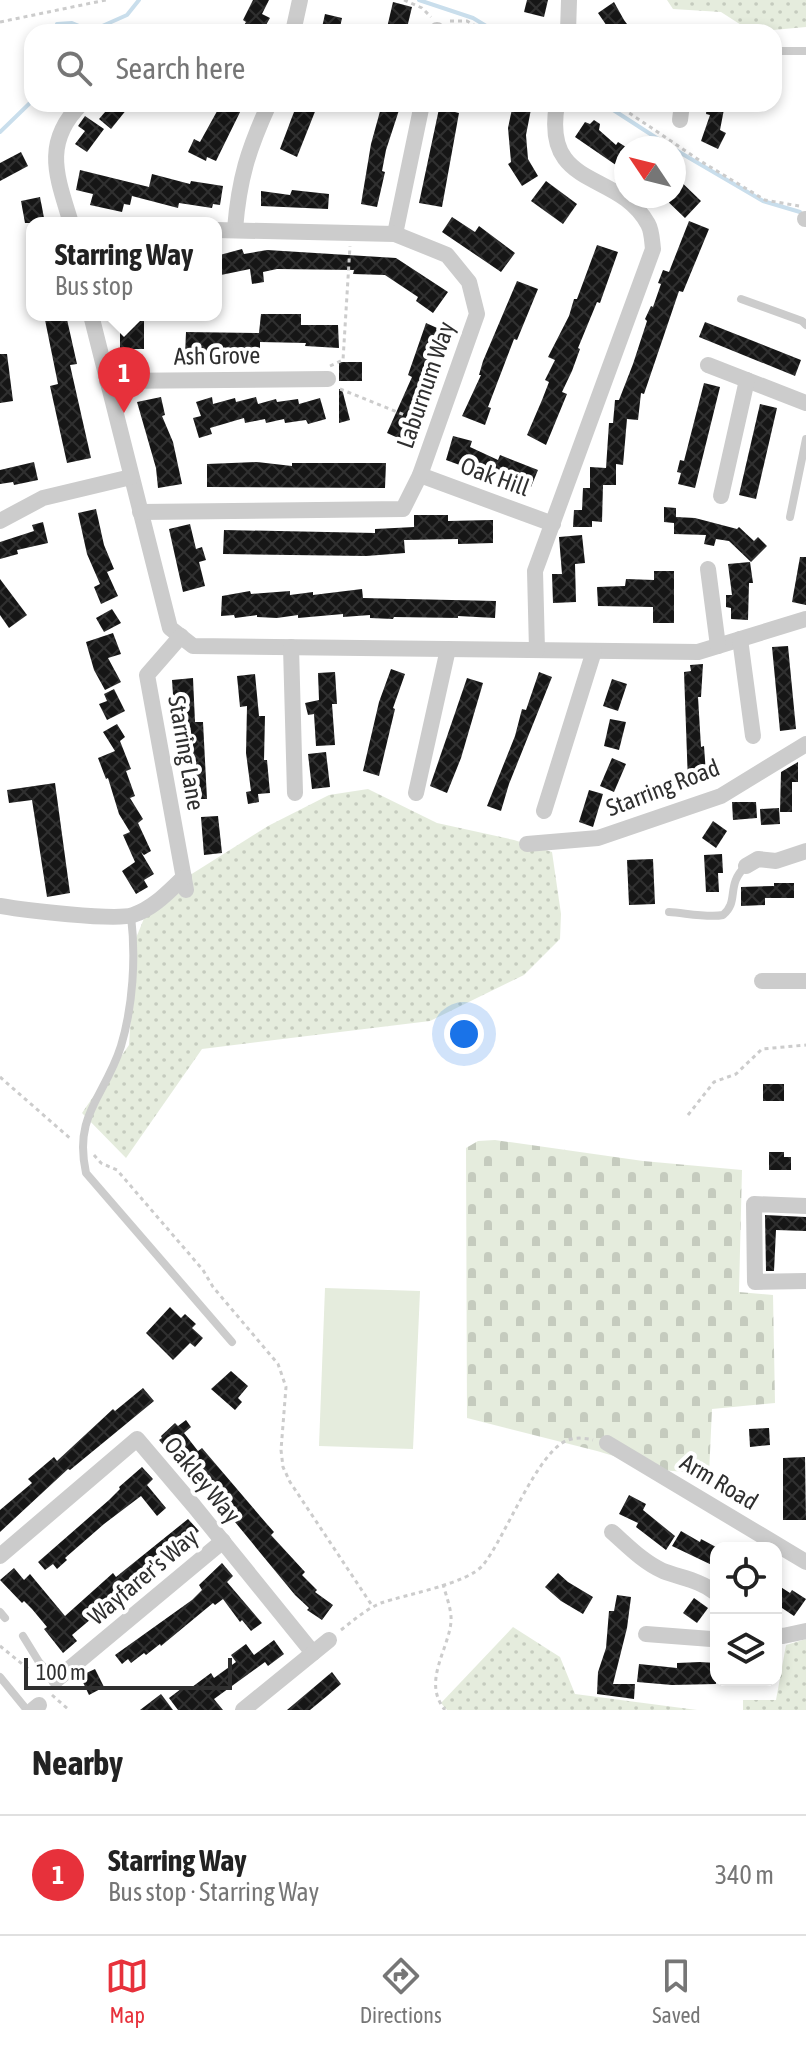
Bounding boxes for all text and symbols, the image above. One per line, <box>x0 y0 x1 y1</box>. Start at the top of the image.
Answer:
search box <box>24 24 782 112</box>
icon: search <box>52 46 96 90</box>
text: Search here <box>116 51 245 85</box>
north arrow <box>614 136 686 208</box>
popup <box>26 217 222 321</box>
text: Starring Way <box>55 237 193 271</box>
text: Bus stop <box>55 271 133 301</box>
street label: Laburnum Way <box>391 318 460 452</box>
street label: Ash Grove <box>173 341 260 370</box>
pin: 1 <box>98 347 150 413</box>
street label: Oak Hill <box>457 452 534 502</box>
street label: Starring Lane <box>163 693 210 812</box>
street label: Starring Road <box>602 754 723 821</box>
your location <box>444 1014 484 1054</box>
street label: Oakley Way <box>159 1431 246 1528</box>
street label: Arm Road <box>676 1448 763 1515</box>
street label: Wayfarer's Way <box>83 1523 203 1630</box>
map controls <box>710 1542 782 1686</box>
button: locate <box>710 1542 782 1614</box>
button: layers <box>710 1614 782 1686</box>
scale bar <box>24 1654 232 1690</box>
text: 100 m <box>36 1659 86 1685</box>
text: Nearby <box>32 1743 123 1782</box>
text: Starring Way <box>108 1843 247 1877</box>
text: 1 <box>52 1860 64 1890</box>
text: 340 m <box>715 1860 774 1890</box>
text: Bus stop · Starring Way <box>108 1877 319 1907</box>
tab: Map <box>105 1954 149 2028</box>
tab: Directions <box>360 1954 442 2028</box>
tab: Saved <box>652 1954 701 2028</box>

